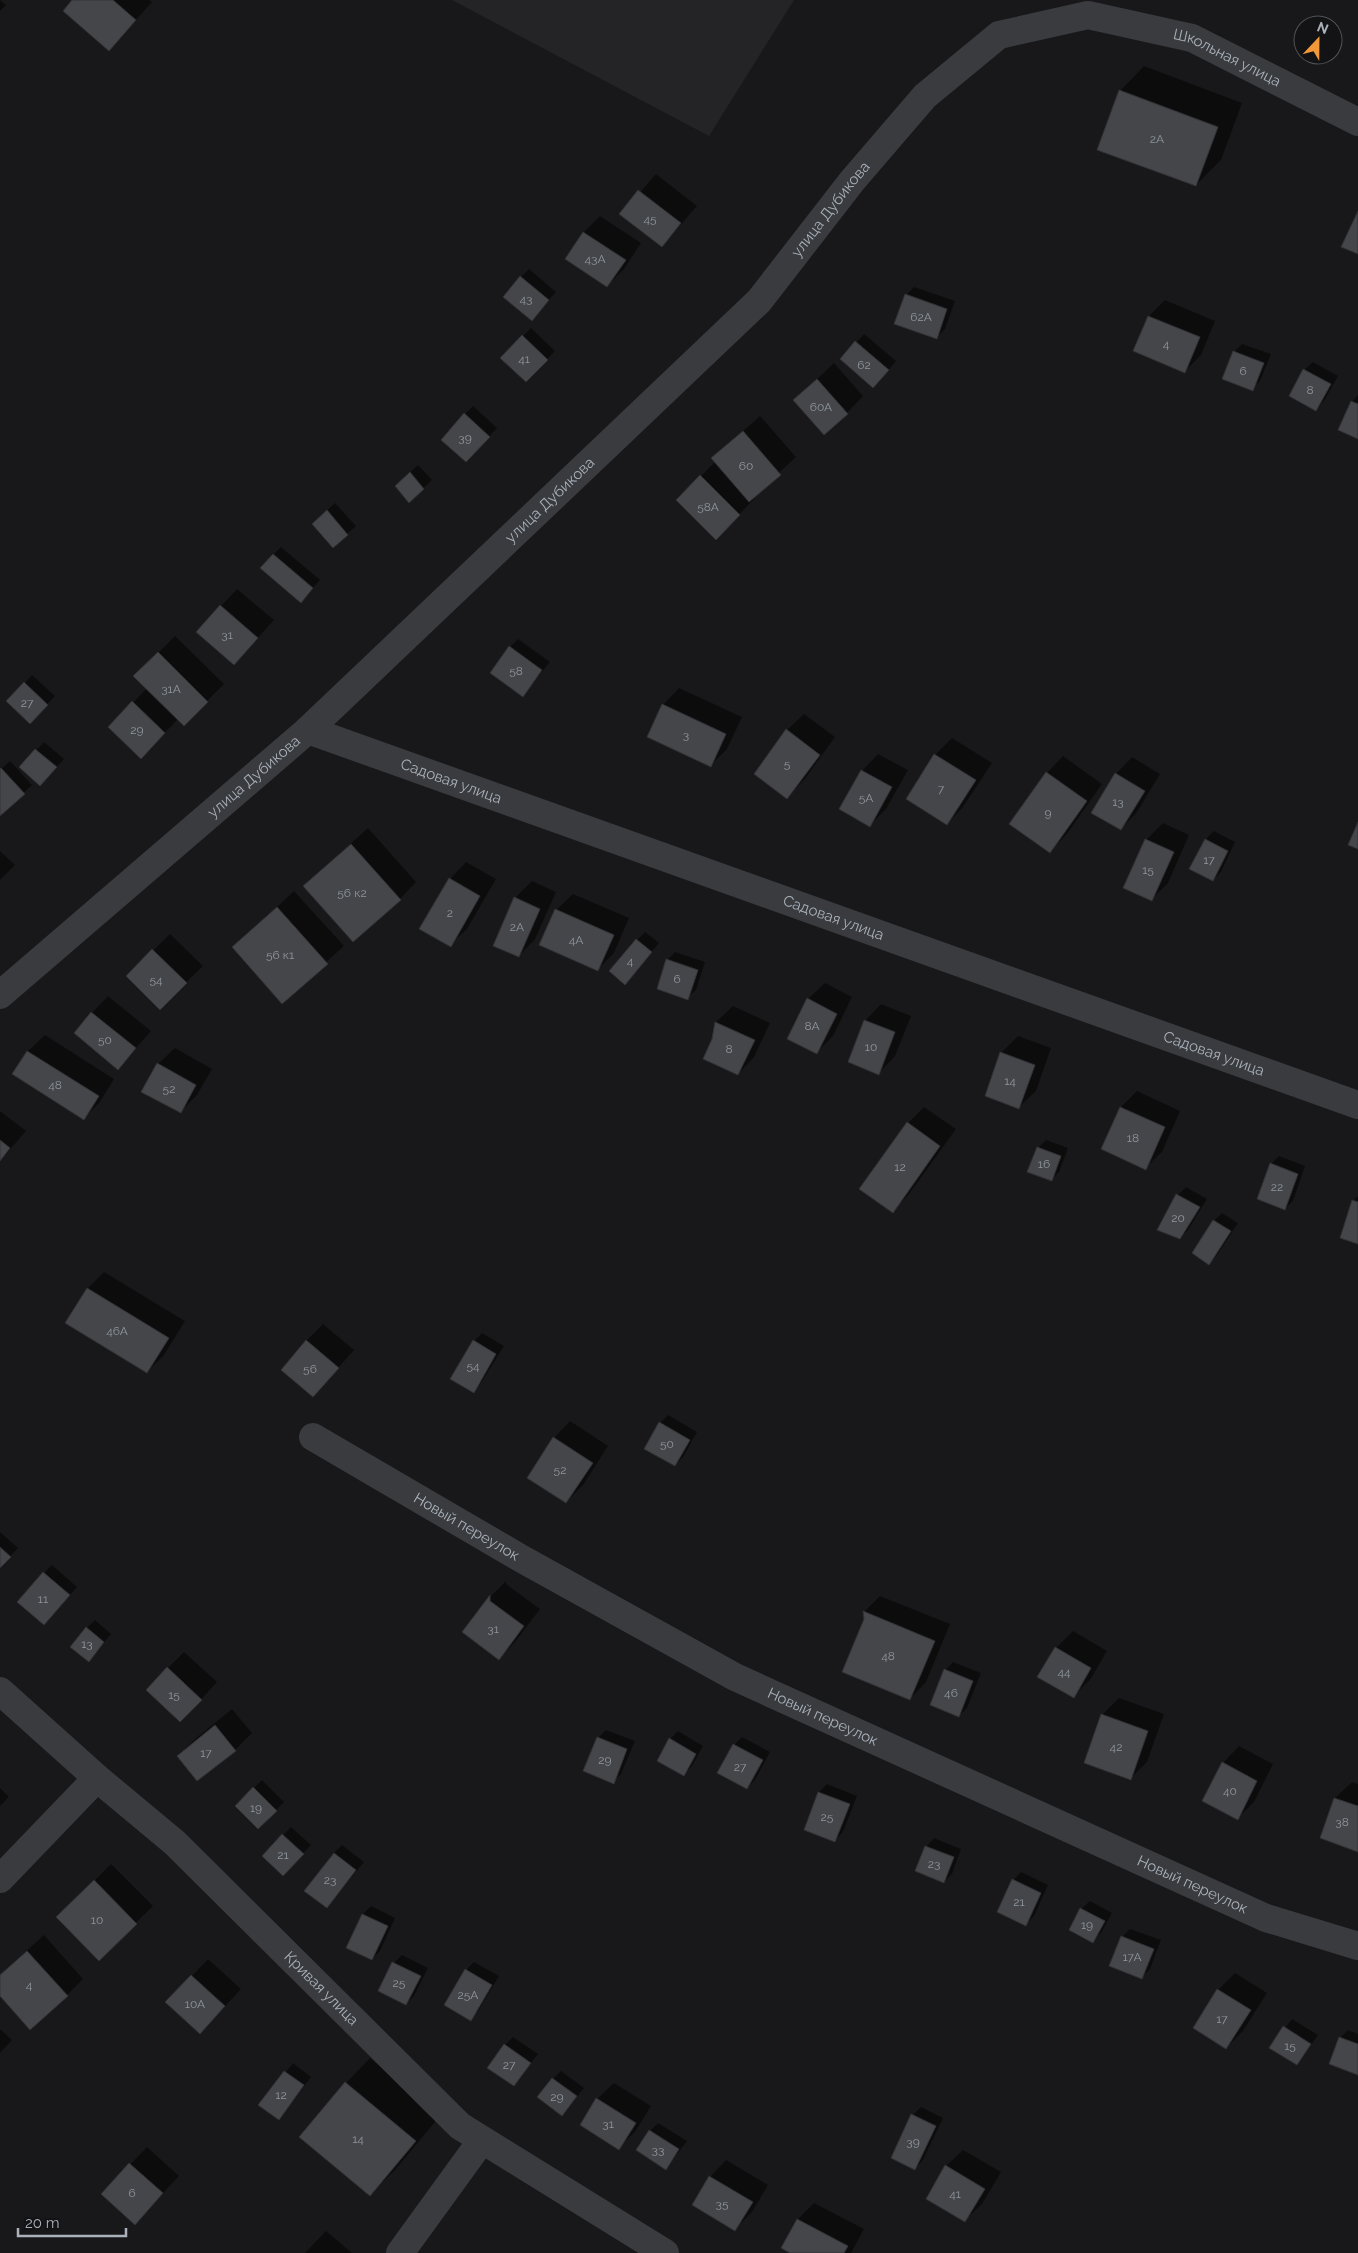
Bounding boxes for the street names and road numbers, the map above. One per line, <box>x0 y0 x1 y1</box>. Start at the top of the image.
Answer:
street label: Школьная улица <box>1172 25 1284 90</box>
street label: улица Дубикова <box>787 158 874 261</box>
street label: улица Дубикова <box>501 453 598 547</box>
street label: улица Дубикова <box>204 732 304 821</box>
street label: Садовая улица <box>398 755 504 807</box>
street label: Садовая улица <box>781 891 886 944</box>
street label: Садовая улица <box>1161 1027 1267 1080</box>
street label: Новый переулок <box>411 1489 523 1565</box>
street label: Новый переулок <box>765 1684 881 1750</box>
street label: Новый переулок <box>1134 1852 1251 1918</box>
street label: Кривая улица <box>280 1947 362 2029</box>

